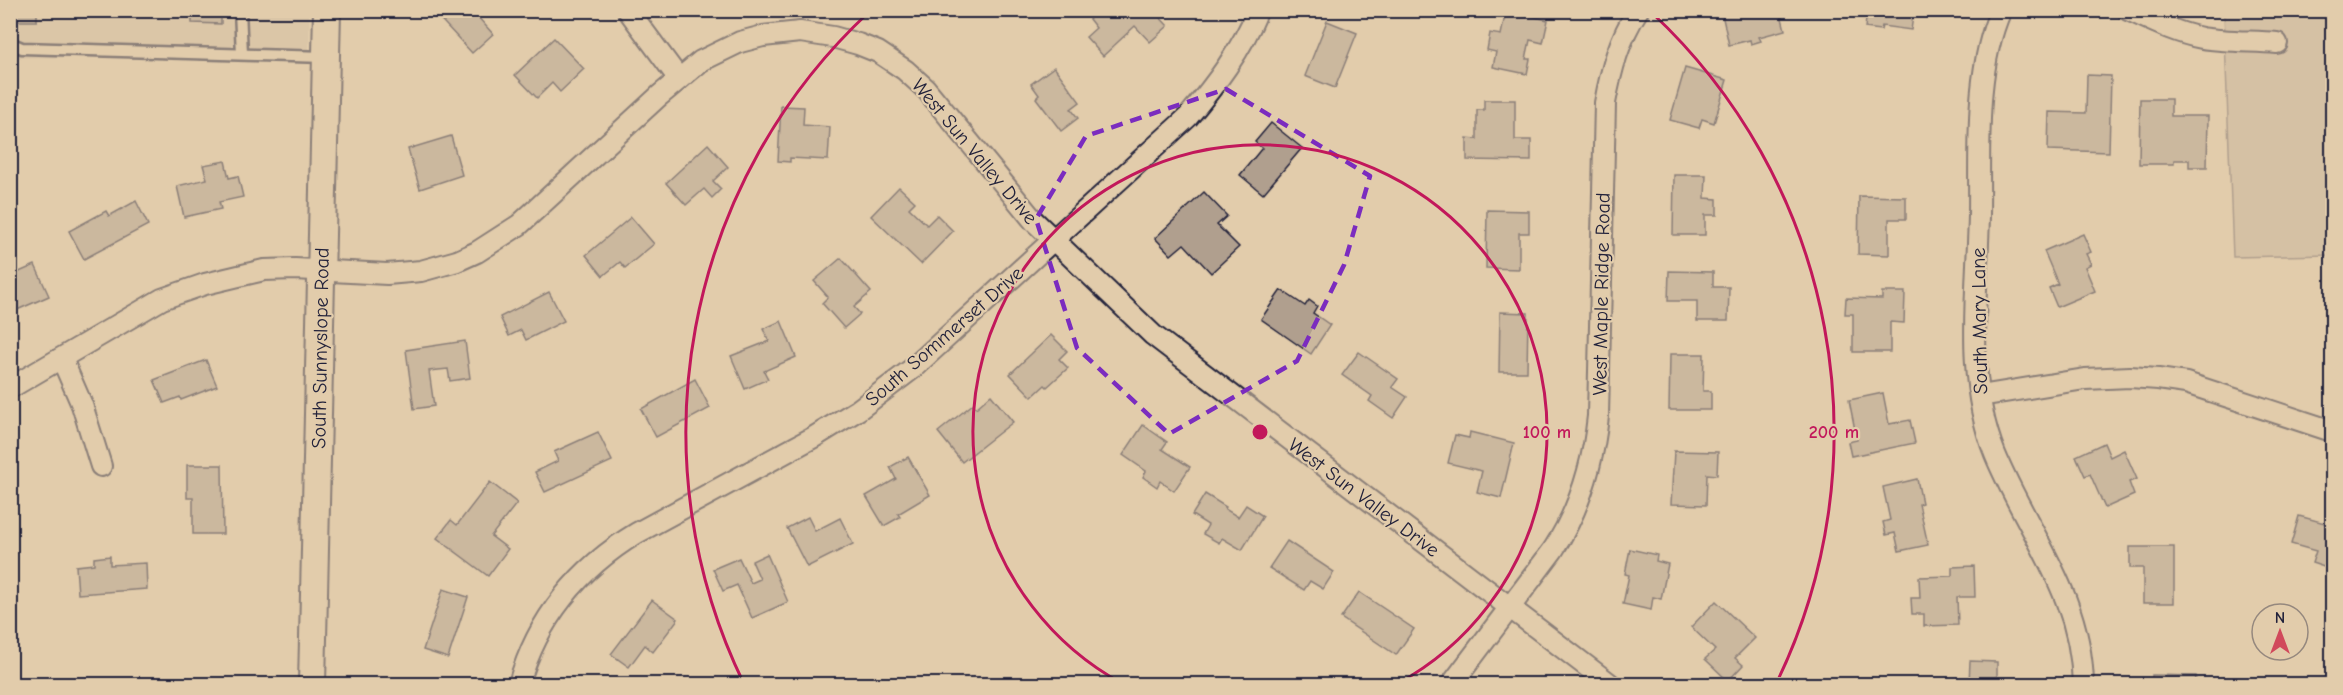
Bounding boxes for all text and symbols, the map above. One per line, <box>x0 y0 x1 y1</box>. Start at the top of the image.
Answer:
street label: West Sun Valley Drive <box>907 74 1042 229</box>
street label: West Maple Ridge Road <box>1588 192 1615 396</box>
street label: South Sunnyslope Road <box>307 247 334 449</box>
street label: South Mary Lane <box>1967 247 1992 395</box>
street label: South Sommerset Drive <box>861 262 1028 411</box>
centre of rings <box>1250 422 1270 442</box>
text: 100 m <box>1523 422 1571 443</box>
text: 200 m <box>1809 422 1859 443</box>
street label: West Sun Valley Drive <box>1284 433 1444 562</box>
north arrow <box>2250 602 2310 662</box>
text: N <box>2275 609 2285 627</box>

